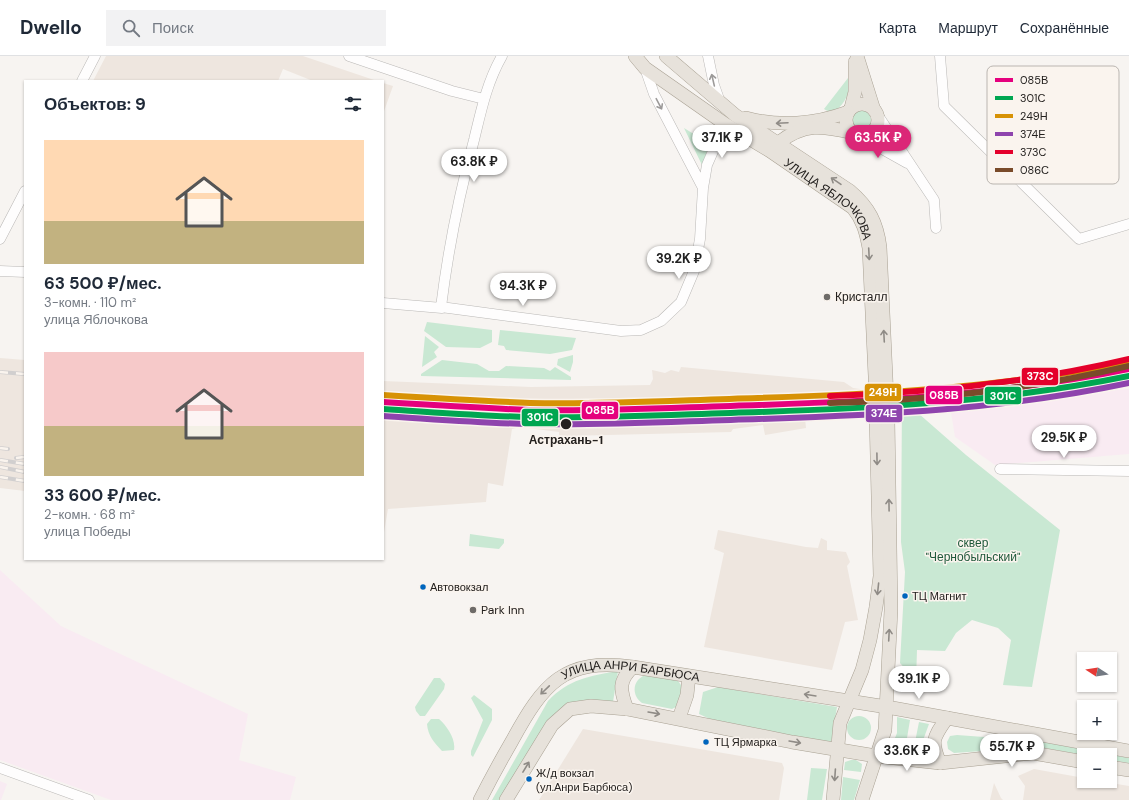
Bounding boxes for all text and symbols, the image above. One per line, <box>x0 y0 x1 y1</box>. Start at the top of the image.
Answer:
search box <box>106 10 386 46</box>
text: Dwello <box>20 15 82 40</box>
icon: search <box>120 17 142 39</box>
text: Поиск <box>152 18 193 38</box>
text: Карта <box>879 19 916 37</box>
text: Маршрут <box>938 19 998 37</box>
text: Сохранённые <box>1020 19 1109 37</box>
legend <box>987 66 1119 184</box>
text: 085В <box>1020 73 1048 87</box>
one-way arrow <box>709 74 717 87</box>
text: 301С <box>1020 91 1045 105</box>
text: Объектов: 9 <box>44 93 146 115</box>
icon: filters <box>342 93 364 115</box>
one-way arrow <box>656 98 663 110</box>
text: 249Н <box>1020 109 1048 123</box>
one-way arrow <box>776 119 789 126</box>
pin: 37.1K ₽ <box>685 125 759 159</box>
pin: 63.5K ₽ <box>841 125 915 159</box>
text: 374Е <box>1020 127 1046 141</box>
text: 37.1K ₽ <box>701 129 743 146</box>
text: 63.5K ₽ <box>854 129 902 146</box>
text: 373C <box>1020 145 1046 159</box>
pin: 63.8K ₽ <box>437 149 511 183</box>
text: 63.8K ₽ <box>450 153 498 170</box>
street label: УЛИЦА ЯБЛОЧКОВА <box>781 155 875 242</box>
text: 086С <box>1020 163 1049 177</box>
icon: home <box>168 166 240 238</box>
one-way arrow <box>830 177 842 185</box>
pin: 39.2K ₽ <box>642 246 716 280</box>
one-way arrow <box>866 247 873 260</box>
text: 39.2K ₽ <box>656 250 702 267</box>
text: 63 500 ₽/мес. <box>44 272 161 294</box>
pin: 94.3K ₽ <box>486 273 560 307</box>
text: 94.3K ₽ <box>499 277 547 294</box>
place label: Кристалл <box>835 289 887 305</box>
marker: Кристалл <box>822 292 832 302</box>
text: 3-комн. · 110 m² <box>44 294 136 311</box>
text: улица Яблочкова <box>44 311 148 328</box>
one-way arrow <box>880 330 888 343</box>
line badge: 373C <box>1021 367 1059 386</box>
text: 373C <box>1026 369 1054 383</box>
icon: home <box>168 378 240 450</box>
line badge: 249Н <box>864 383 902 402</box>
text: 249Н <box>869 385 897 399</box>
line badge: 085В <box>925 385 963 405</box>
line badge: 301С <box>984 386 1022 405</box>
text: 085В <box>929 388 959 402</box>
text: 301С <box>990 389 1016 403</box>
line badge: 085В <box>581 401 619 420</box>
text: 085В <box>585 403 615 417</box>
line badge: 374Е <box>865 404 903 423</box>
text: 374Е <box>871 406 897 420</box>
line badge: 301С <box>521 408 559 427</box>
text: 301С <box>527 410 553 424</box>
marker: Астрахань-1 <box>559 417 573 431</box>
pin: 29.5K ₽ <box>1027 425 1101 459</box>
text: 29.5K ₽ <box>1041 429 1087 446</box>
place label: Астрахань-1 <box>529 432 603 448</box>
one-way arrow <box>873 452 881 465</box>
text: 33 600 ₽/мес. <box>44 484 161 506</box>
one-way arrow <box>885 499 893 512</box>
text: 2-комн. · 68 m² <box>44 506 135 523</box>
text: улица Победы <box>44 523 131 540</box>
park label: сквер "Чернобыльский" <box>925 535 1021 565</box>
place label: Автовокзал <box>430 580 488 594</box>
marker: Автовокзал <box>418 582 428 592</box>
one-way arrow <box>875 582 882 595</box>
place label: ТЦ Магнит <box>912 589 966 603</box>
marker: ТЦ Магнит <box>900 591 910 601</box>
place label: Park Inn <box>481 602 525 618</box>
marker: Park Inn <box>468 605 478 615</box>
one-way arrow <box>886 629 893 642</box>
north arrow <box>1077 652 1117 692</box>
map controls <box>1077 652 1117 788</box>
street label: УЛИЦА АНРИ БАРБЮСА <box>558 657 701 685</box>
pin: 39.1K ₽ <box>882 666 956 700</box>
text: 39.1K ₽ <box>897 670 941 687</box>
one-way arrow <box>541 684 551 694</box>
one-way arrow <box>804 691 817 699</box>
button: + <box>1077 700 1117 740</box>
one-way arrow <box>647 710 660 718</box>
pin: 55.7K ₽ <box>975 734 1049 768</box>
place label: ТЦ Ярмарка <box>714 735 778 749</box>
marker: ТЦ Ярмарка <box>701 737 711 747</box>
one-way arrow <box>788 738 801 746</box>
pin: 33.6K ₽ <box>870 738 944 772</box>
text: 55.7K ₽ <box>989 738 1035 755</box>
text: 33.6K ₽ <box>884 742 930 759</box>
button: − <box>1077 748 1117 788</box>
one-way arrow <box>523 761 531 773</box>
place label: Ж/д вокзал (ул.Анри Барбюса) <box>536 766 632 794</box>
one-way arrow <box>832 768 839 781</box>
marker: Ж/д вокзал (ул.Анри Барбюса) <box>524 774 534 784</box>

